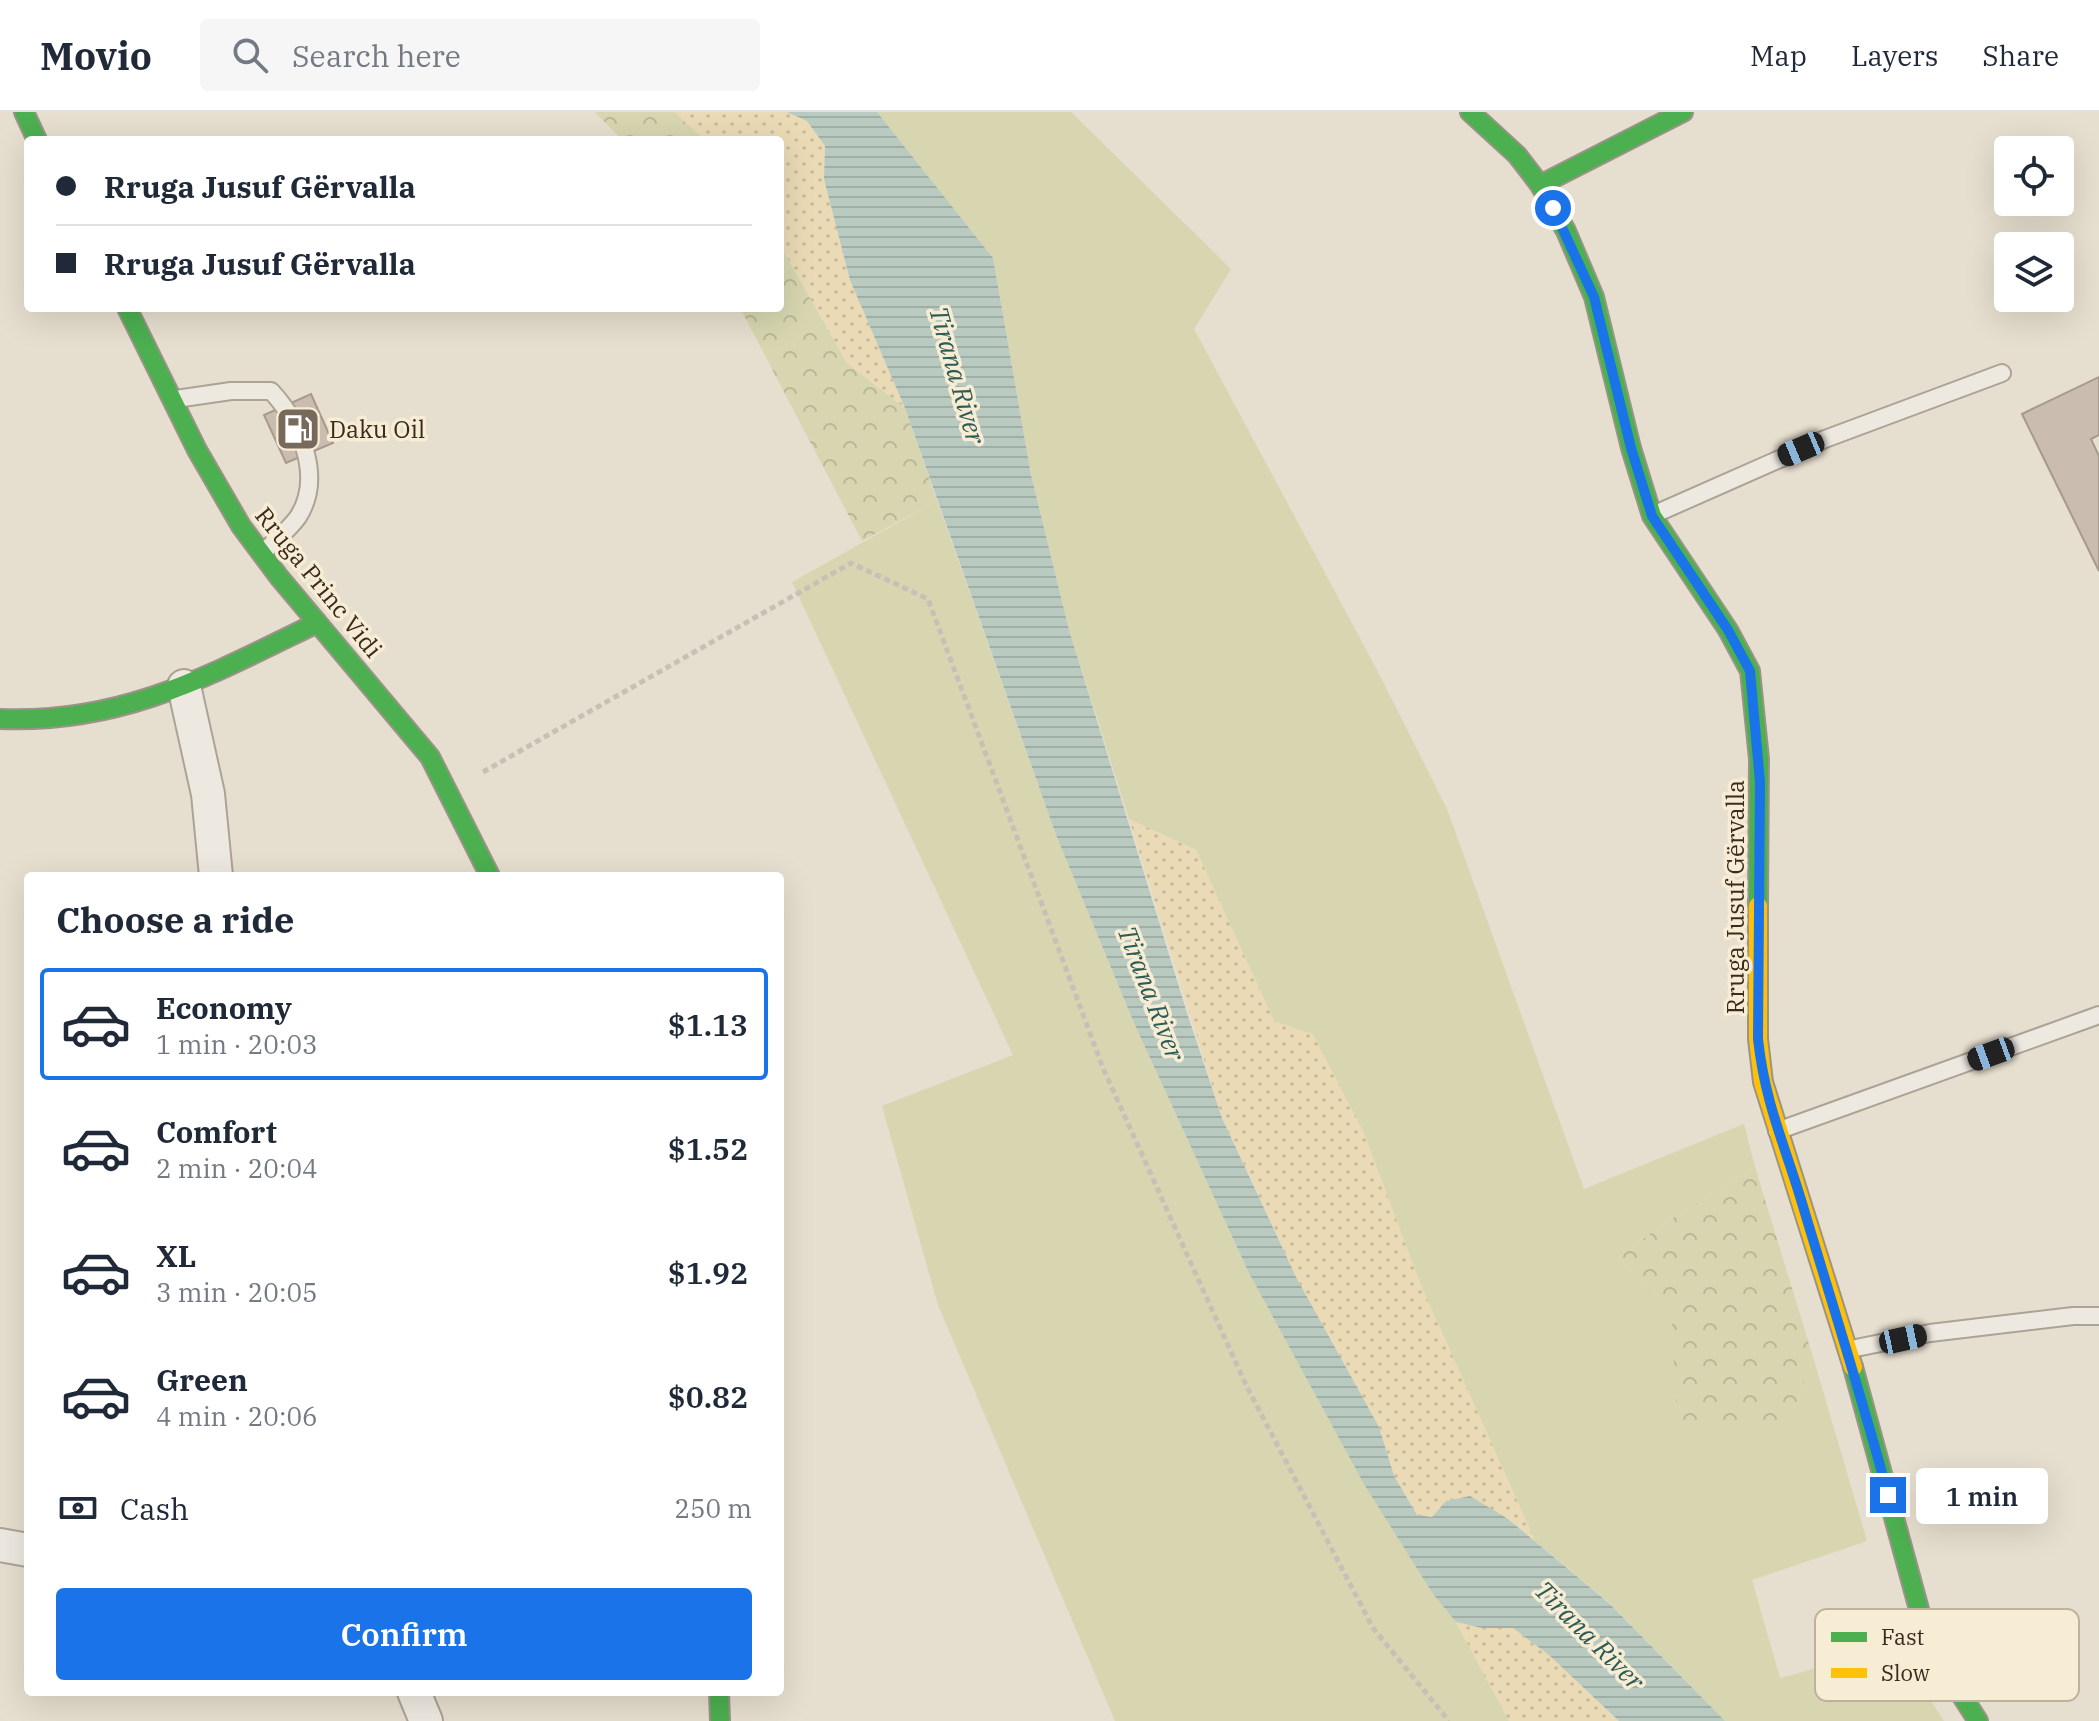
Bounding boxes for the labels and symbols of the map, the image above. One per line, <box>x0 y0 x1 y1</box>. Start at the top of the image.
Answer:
route start <box>1535 190 1571 226</box>
water label: Tirana River <box>922 302 994 448</box>
fuel station icon: Daku Oil <box>274 405 322 453</box>
place label: Daku Oil <box>329 413 425 445</box>
car <box>1774 429 1828 469</box>
street label: Rruga Princ Vidi <box>248 500 390 664</box>
street label: Rruga Jusuf Gërvalla <box>1719 780 1751 1014</box>
water label: Tirana River <box>1111 921 1193 1066</box>
car <box>1964 1035 2018 1073</box>
car <box>1877 1322 1929 1356</box>
callout: 1 min <box>1916 1467 2048 1523</box>
route end <box>1870 1477 1906 1513</box>
water label: Tirana River <box>1528 1573 1652 1697</box>
legend <box>1815 1609 2079 1701</box>
text: Fast <box>1881 1622 1924 1651</box>
text: Slow <box>1881 1658 1930 1687</box>

